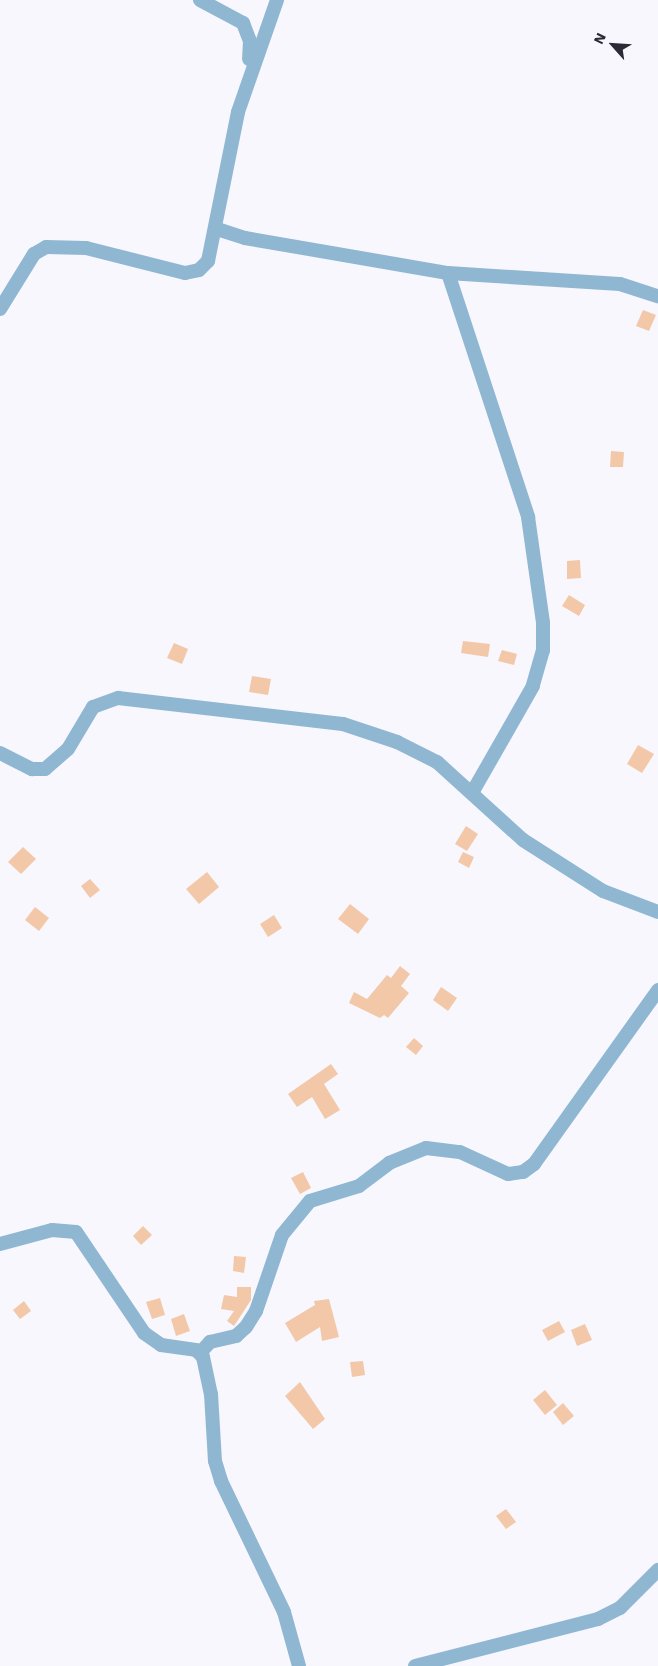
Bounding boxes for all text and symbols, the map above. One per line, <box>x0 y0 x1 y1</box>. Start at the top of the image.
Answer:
north arrow <box>588 20 638 70</box>
text: N <box>590 30 609 47</box>

